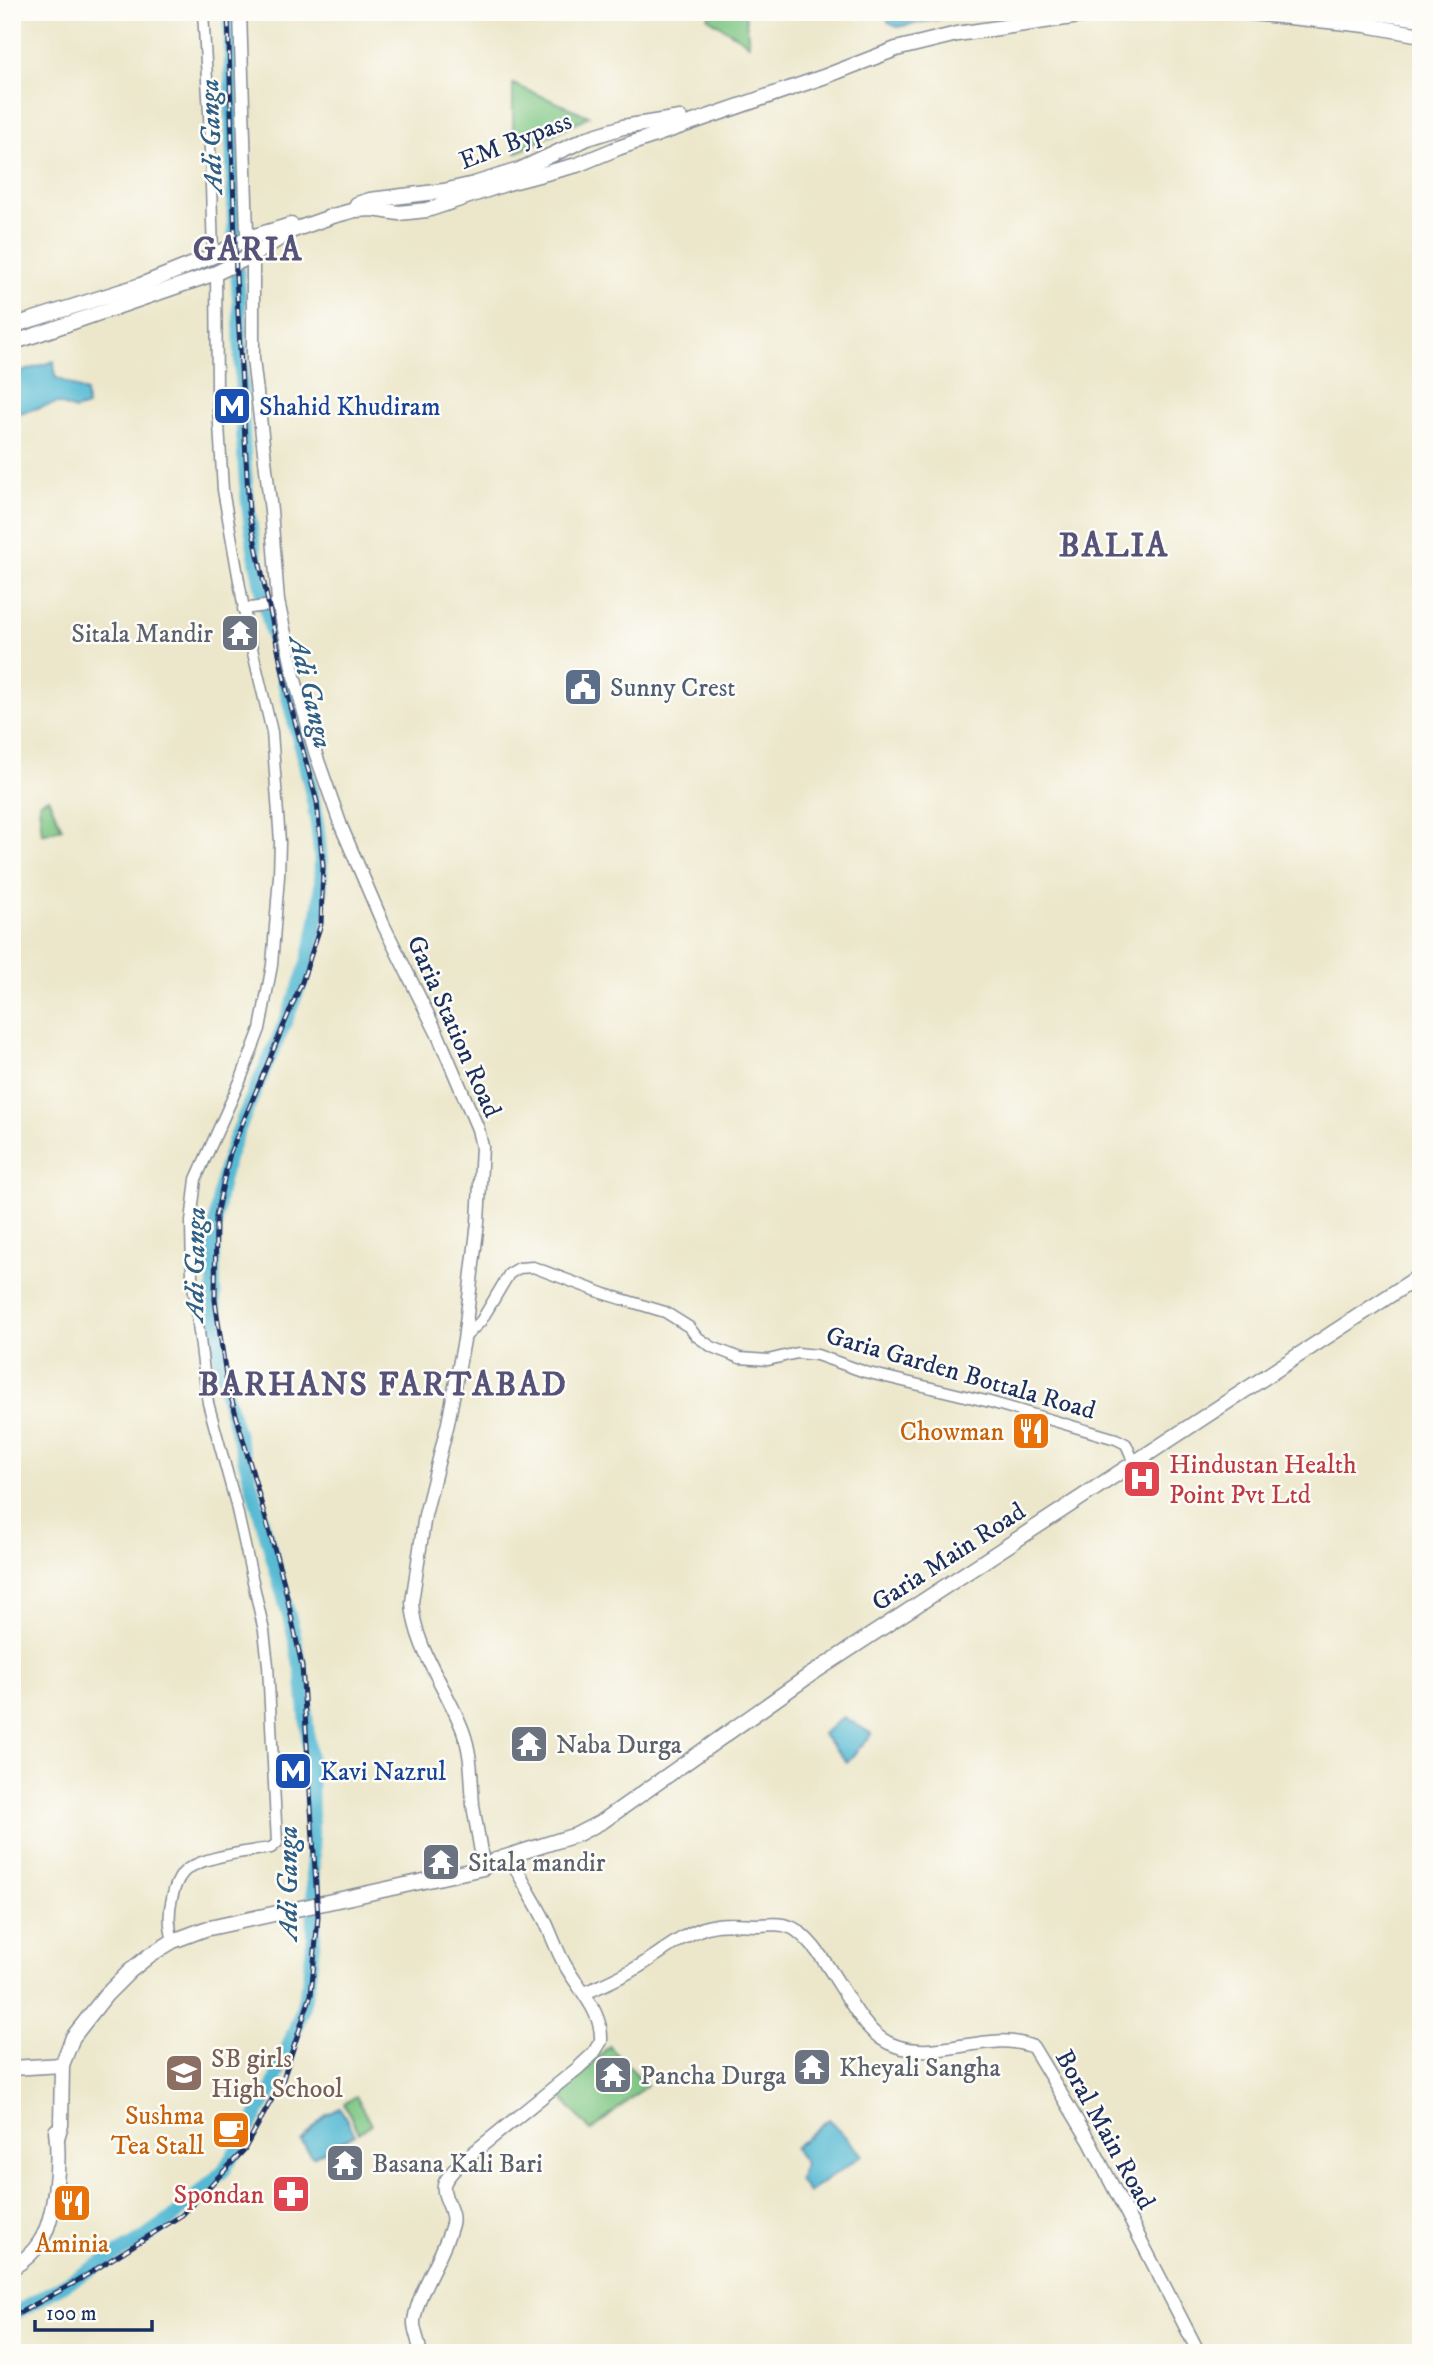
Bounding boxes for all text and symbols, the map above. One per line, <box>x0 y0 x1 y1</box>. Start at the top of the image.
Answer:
water label: Adi Ganga <box>192 78 231 197</box>
street label: EM Bypass <box>455 105 577 178</box>
district label: GARIA <box>193 230 303 271</box>
metro station icon: Shahid Khudiram <box>211 385 253 427</box>
place label: Shahid Khudiram <box>259 391 440 424</box>
district label: BALIA <box>1059 526 1169 567</box>
temple icon: Sitala Mandir <box>219 612 261 654</box>
place label: Sitala Mandir <box>71 618 213 651</box>
water label: Adi Ganga <box>280 630 340 752</box>
public building icon: Sunny Crest <box>562 666 604 708</box>
place label: Sunny Crest <box>610 672 736 705</box>
street label: Garia Station Road <box>399 930 509 1123</box>
water label: Adi Ganga <box>177 1207 214 1324</box>
street label: Garia Garden Bottala Road <box>822 1319 1099 1428</box>
district label: BARHANS FARTABAD <box>198 1365 568 1406</box>
restaurant icon: Chowman <box>1010 1410 1052 1452</box>
place label: Chowman <box>900 1416 1004 1449</box>
place label: Hindustan Health Point Pvt Ltd <box>1169 1449 1357 1512</box>
hospital icon: Hindustan Health Point Pvt Ltd <box>1121 1458 1163 1500</box>
street label: Garia Main Road <box>866 1495 1032 1619</box>
temple icon: Naba Durga <box>508 1723 550 1765</box>
place label: Naba Durga <box>556 1729 682 1762</box>
metro station icon: Kavi Nazrul <box>272 1750 314 1792</box>
place label: Kavi Nazrul <box>320 1756 446 1789</box>
water label: Adi Ganga <box>271 1826 306 1943</box>
temple icon: Sitala mandir <box>420 1841 462 1883</box>
place label: Sitala mandir <box>468 1847 606 1880</box>
place label: SB girls High School <box>211 2043 343 2106</box>
street label: Boral Main Road <box>1047 2044 1162 2215</box>
temple icon: Kheyali Sangha <box>791 2046 833 2088</box>
school or university icon: SB girls High School <box>163 2052 205 2094</box>
place label: Kheyali Sangha <box>839 2052 1001 2085</box>
temple icon: Pancha Durga <box>592 2054 634 2096</box>
place label: Pancha Durga <box>640 2060 786 2093</box>
place label: Sushma Tea Stall <box>111 2100 204 2163</box>
cafe icon: Sushma Tea Stall <box>210 2109 252 2151</box>
temple icon: Basana Kali Bari <box>324 2142 366 2184</box>
place label: Basana Kali Bari <box>372 2148 543 2181</box>
pharmacy icon: Spondan <box>270 2173 312 2215</box>
place label: Spondan <box>174 2179 264 2212</box>
restaurant icon: Aminia <box>51 2182 93 2224</box>
place label: Aminia <box>35 2228 109 2261</box>
scale bar <box>35 2288 152 2332</box>
text: 100 m <box>46 2301 97 2327</box>

